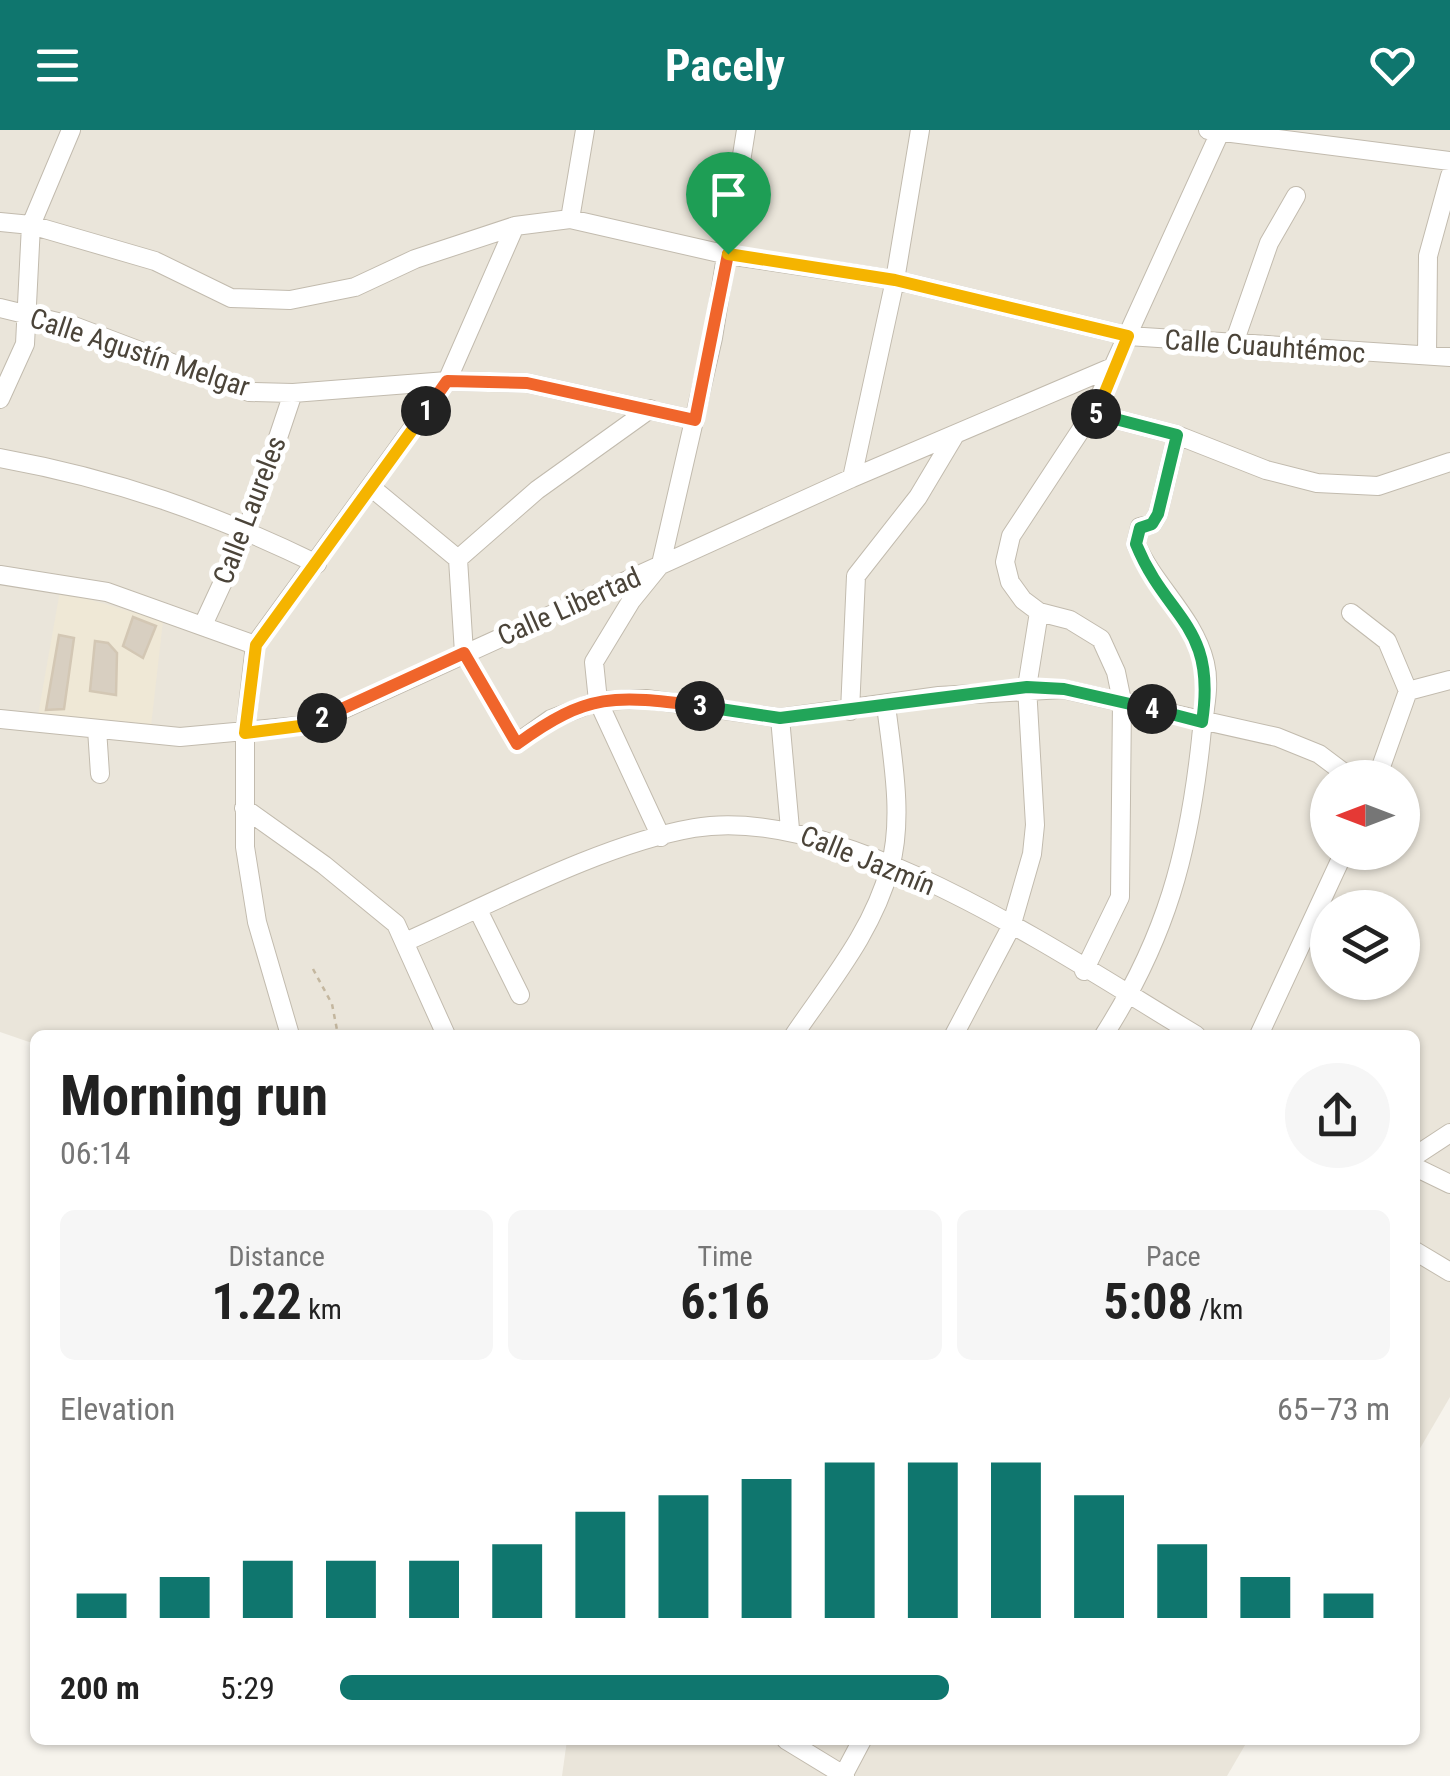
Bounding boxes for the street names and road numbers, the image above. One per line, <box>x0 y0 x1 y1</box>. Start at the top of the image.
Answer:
street label: Calle Agustín Melgar <box>26 301 254 404</box>
street label: Calle Cuauhtémoc <box>1164 323 1366 370</box>
street label: Calle Laureles <box>206 432 293 589</box>
street label: Calle Libertad <box>493 560 646 653</box>
street label: Calle Jazmín <box>796 819 940 902</box>

